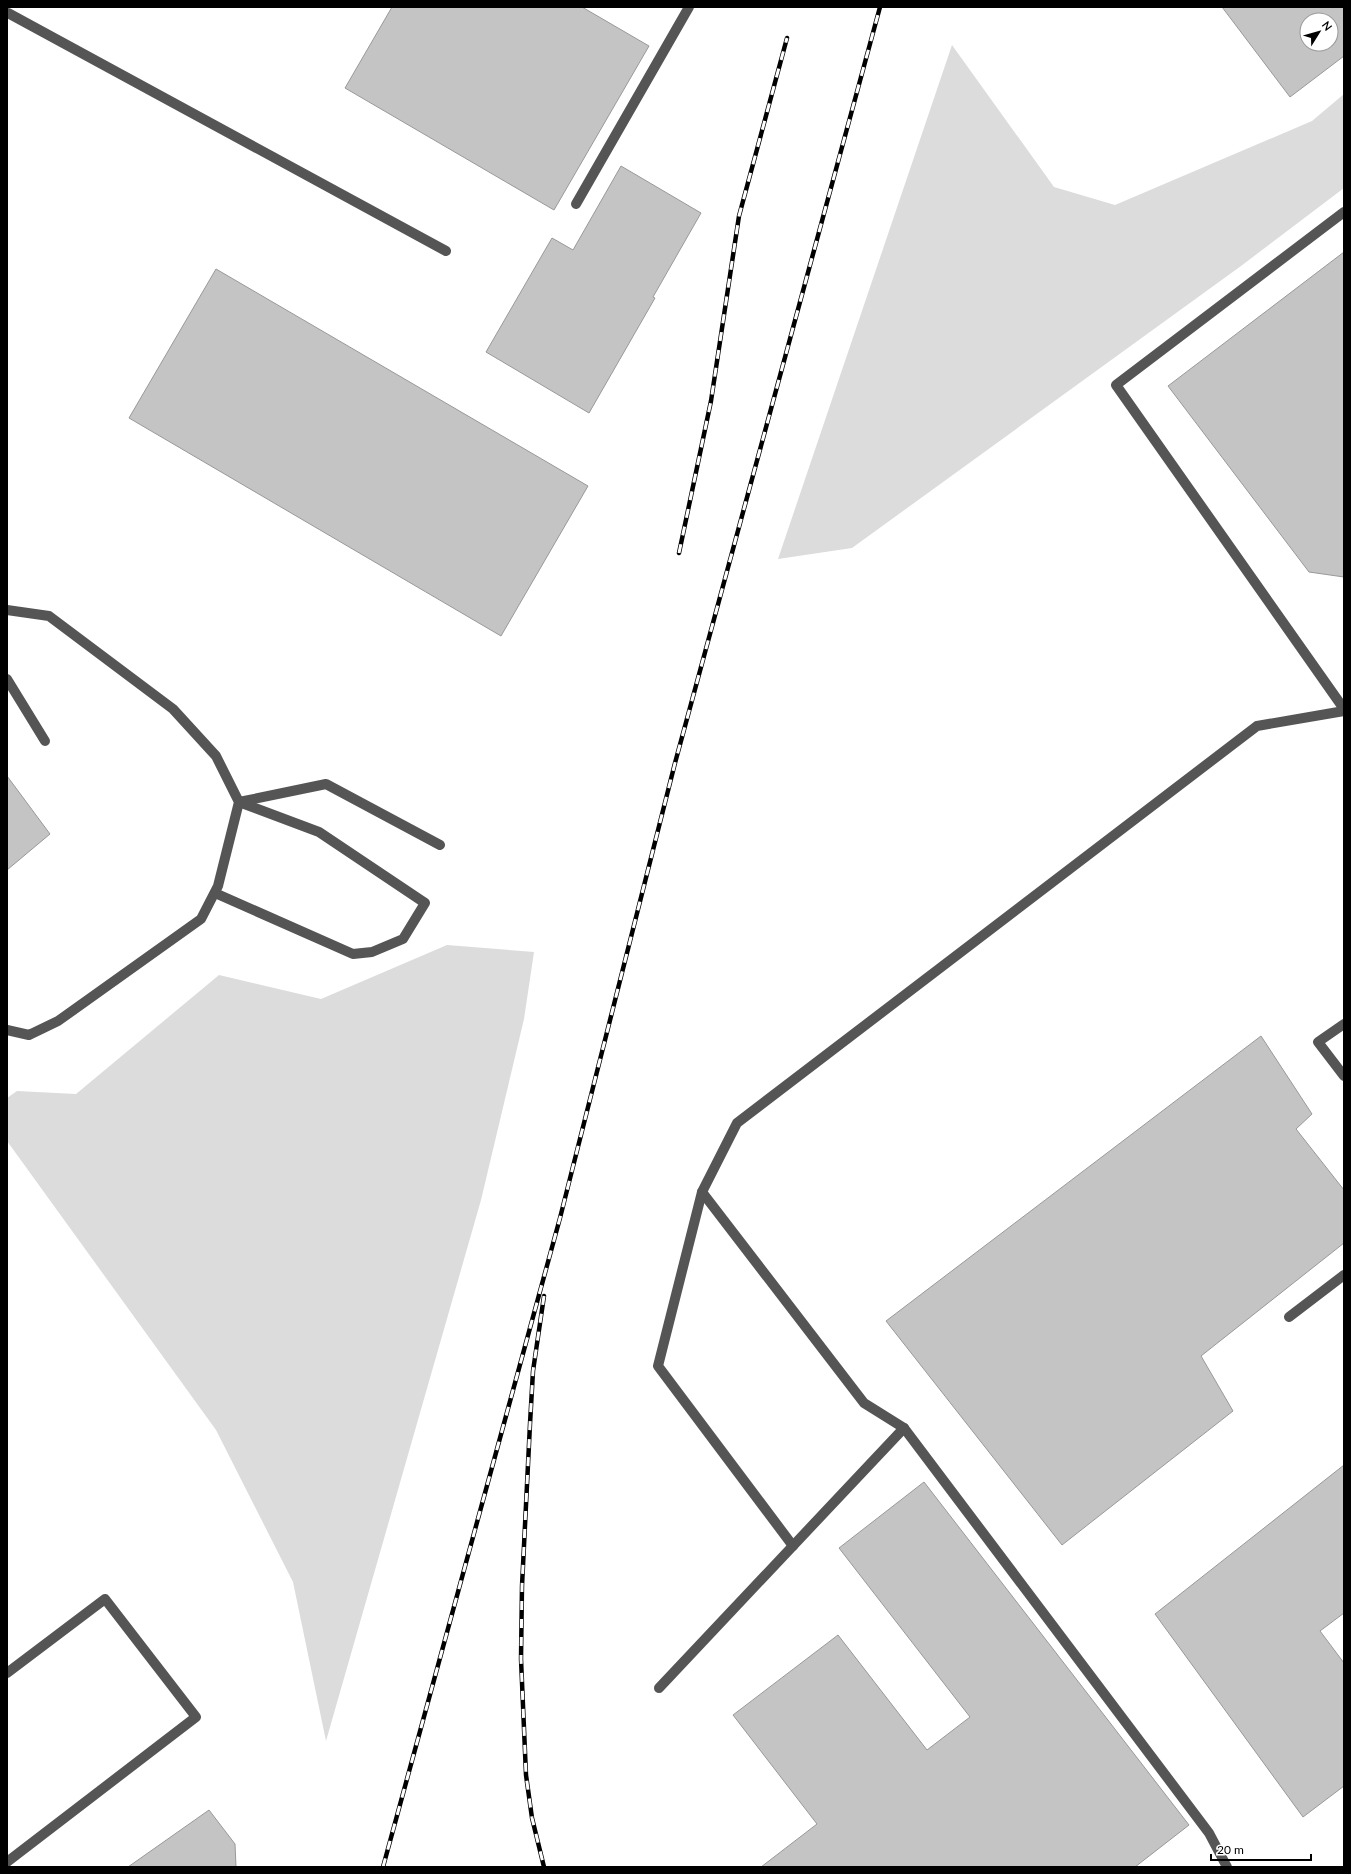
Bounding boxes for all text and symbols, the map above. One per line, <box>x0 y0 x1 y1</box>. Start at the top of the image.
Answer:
north arrow <box>1299 12 1339 52</box>
text: N <box>1320 18 1335 33</box>
scale bar <box>1211 1836 1311 1862</box>
text: 20 m <box>1217 1842 1244 1857</box>

